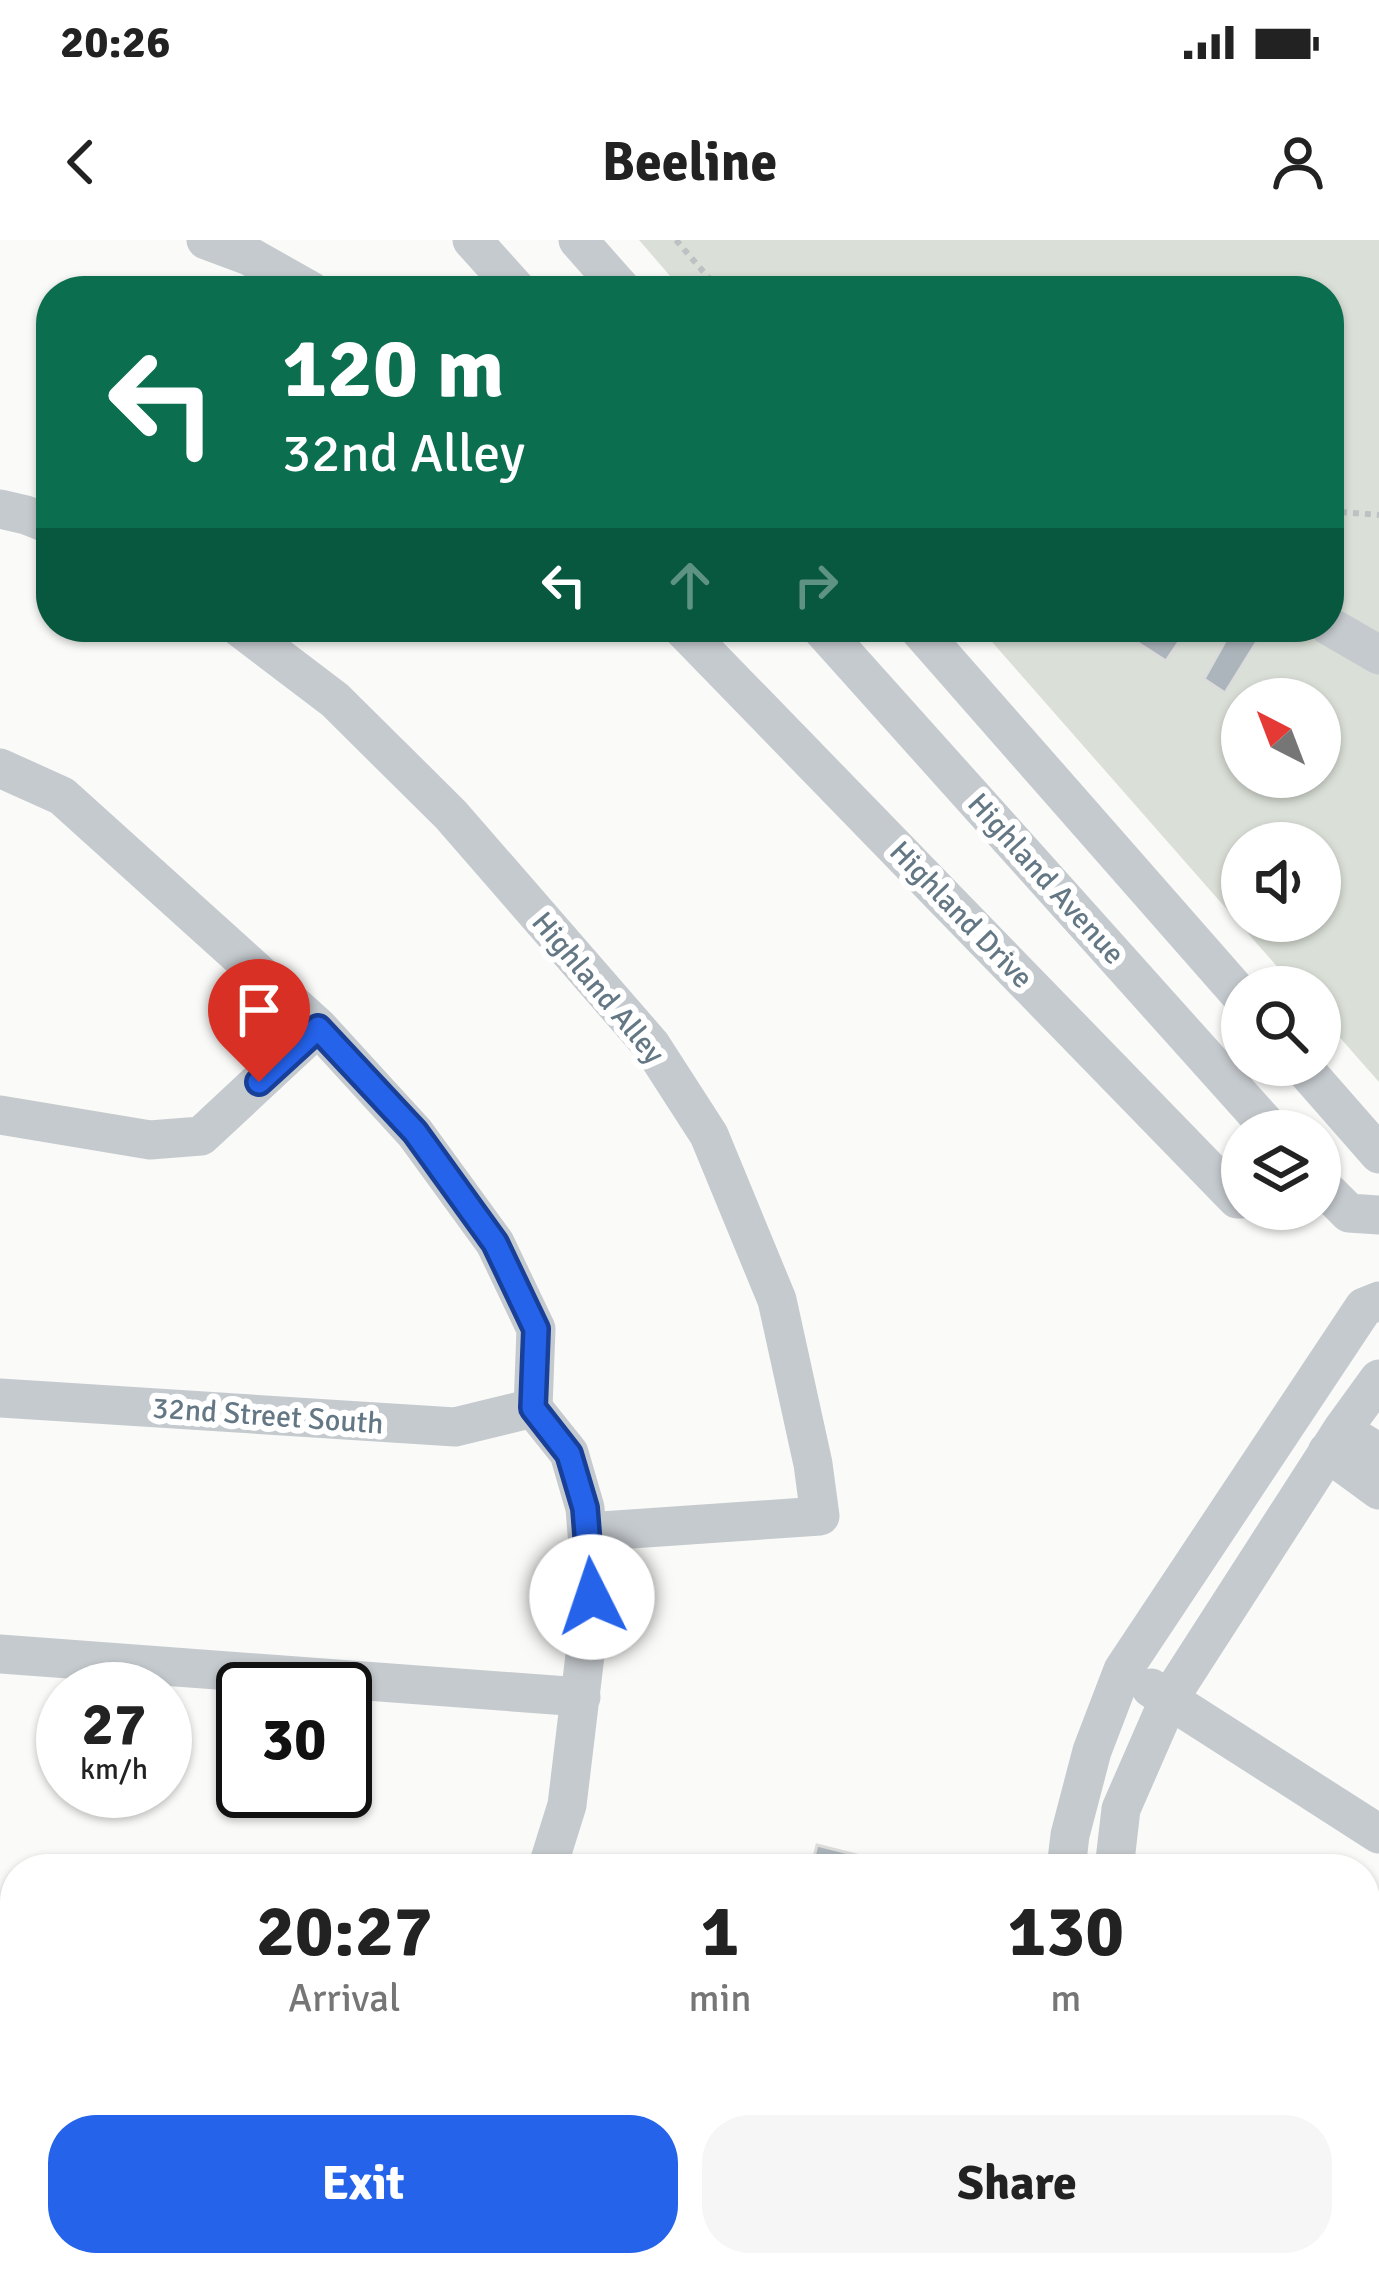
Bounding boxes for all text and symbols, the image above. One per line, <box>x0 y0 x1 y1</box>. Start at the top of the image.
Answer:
text: 20:26 <box>60 15 170 70</box>
icon: back <box>48 129 114 195</box>
text: Beeline <box>602 129 777 196</box>
icon: person <box>1265 129 1331 195</box>
text: 120 m <box>282 317 504 421</box>
icon: left <box>84 324 240 480</box>
text: 32nd Alley <box>282 420 525 487</box>
icon: left <box>531 552 597 618</box>
icon: ahead <box>657 552 723 618</box>
icon: right <box>783 552 849 618</box>
north arrow <box>1221 678 1341 798</box>
map controls <box>1221 678 1341 1230</box>
street label: Highland Avenue <box>960 786 1132 972</box>
button: sound <box>1221 822 1341 942</box>
street label: Highland Drive <box>881 834 1041 996</box>
street label: Highland Alley <box>524 904 672 1072</box>
pin <box>208 959 310 1082</box>
button: search <box>1221 966 1341 1086</box>
icon: arrive <box>226 977 292 1043</box>
button: layers <box>1221 1110 1341 1230</box>
street label: 32nd Street South <box>151 1389 385 1443</box>
position arrow <box>529 1534 655 1660</box>
speed limit sign: 30 <box>216 1662 372 1818</box>
text: 27 <box>82 1688 146 1762</box>
text: km/h <box>80 1751 148 1788</box>
text: 20:27 <box>256 1887 433 1976</box>
text: 1 <box>701 1887 739 1976</box>
text: 130 <box>1007 1887 1124 1976</box>
text: Arrival <box>288 1974 400 2022</box>
text: min <box>689 1974 752 2022</box>
text: m <box>1050 1974 1081 2022</box>
button: Exit <box>48 2115 678 2253</box>
button: Share <box>702 2115 1332 2253</box>

